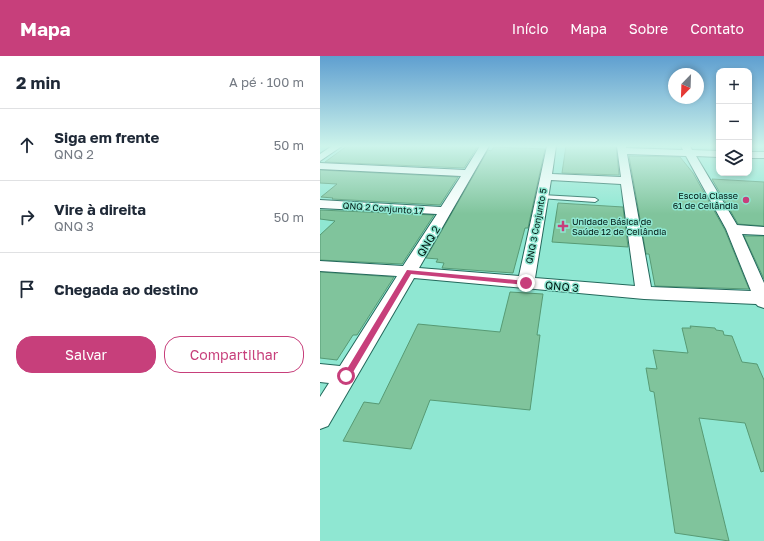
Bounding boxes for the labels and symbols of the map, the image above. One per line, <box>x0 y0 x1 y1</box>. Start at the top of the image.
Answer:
north arrow <box>668 68 704 104</box>
street label: QNQ 3 Conjunto 5 <box>523 187 549 265</box>
place label: Escola Classe 61 de Ceilândia <box>673 190 738 211</box>
marker: Escola Classe 61 de Ceilândia <box>741 195 751 205</box>
street label: QNQ 2 Conjunto 17 <box>342 200 424 216</box>
place label: Unidade Básica de Saúde 12 de Ceilândia <box>572 216 666 237</box>
marker: Unidade Básica de Saúde 12 de Ceilândia <box>557 220 569 232</box>
street label: QNQ 2 <box>414 223 442 259</box>
route end <box>517 274 535 292</box>
street label: QNQ 3 <box>545 278 579 294</box>
route start <box>337 367 355 385</box>

